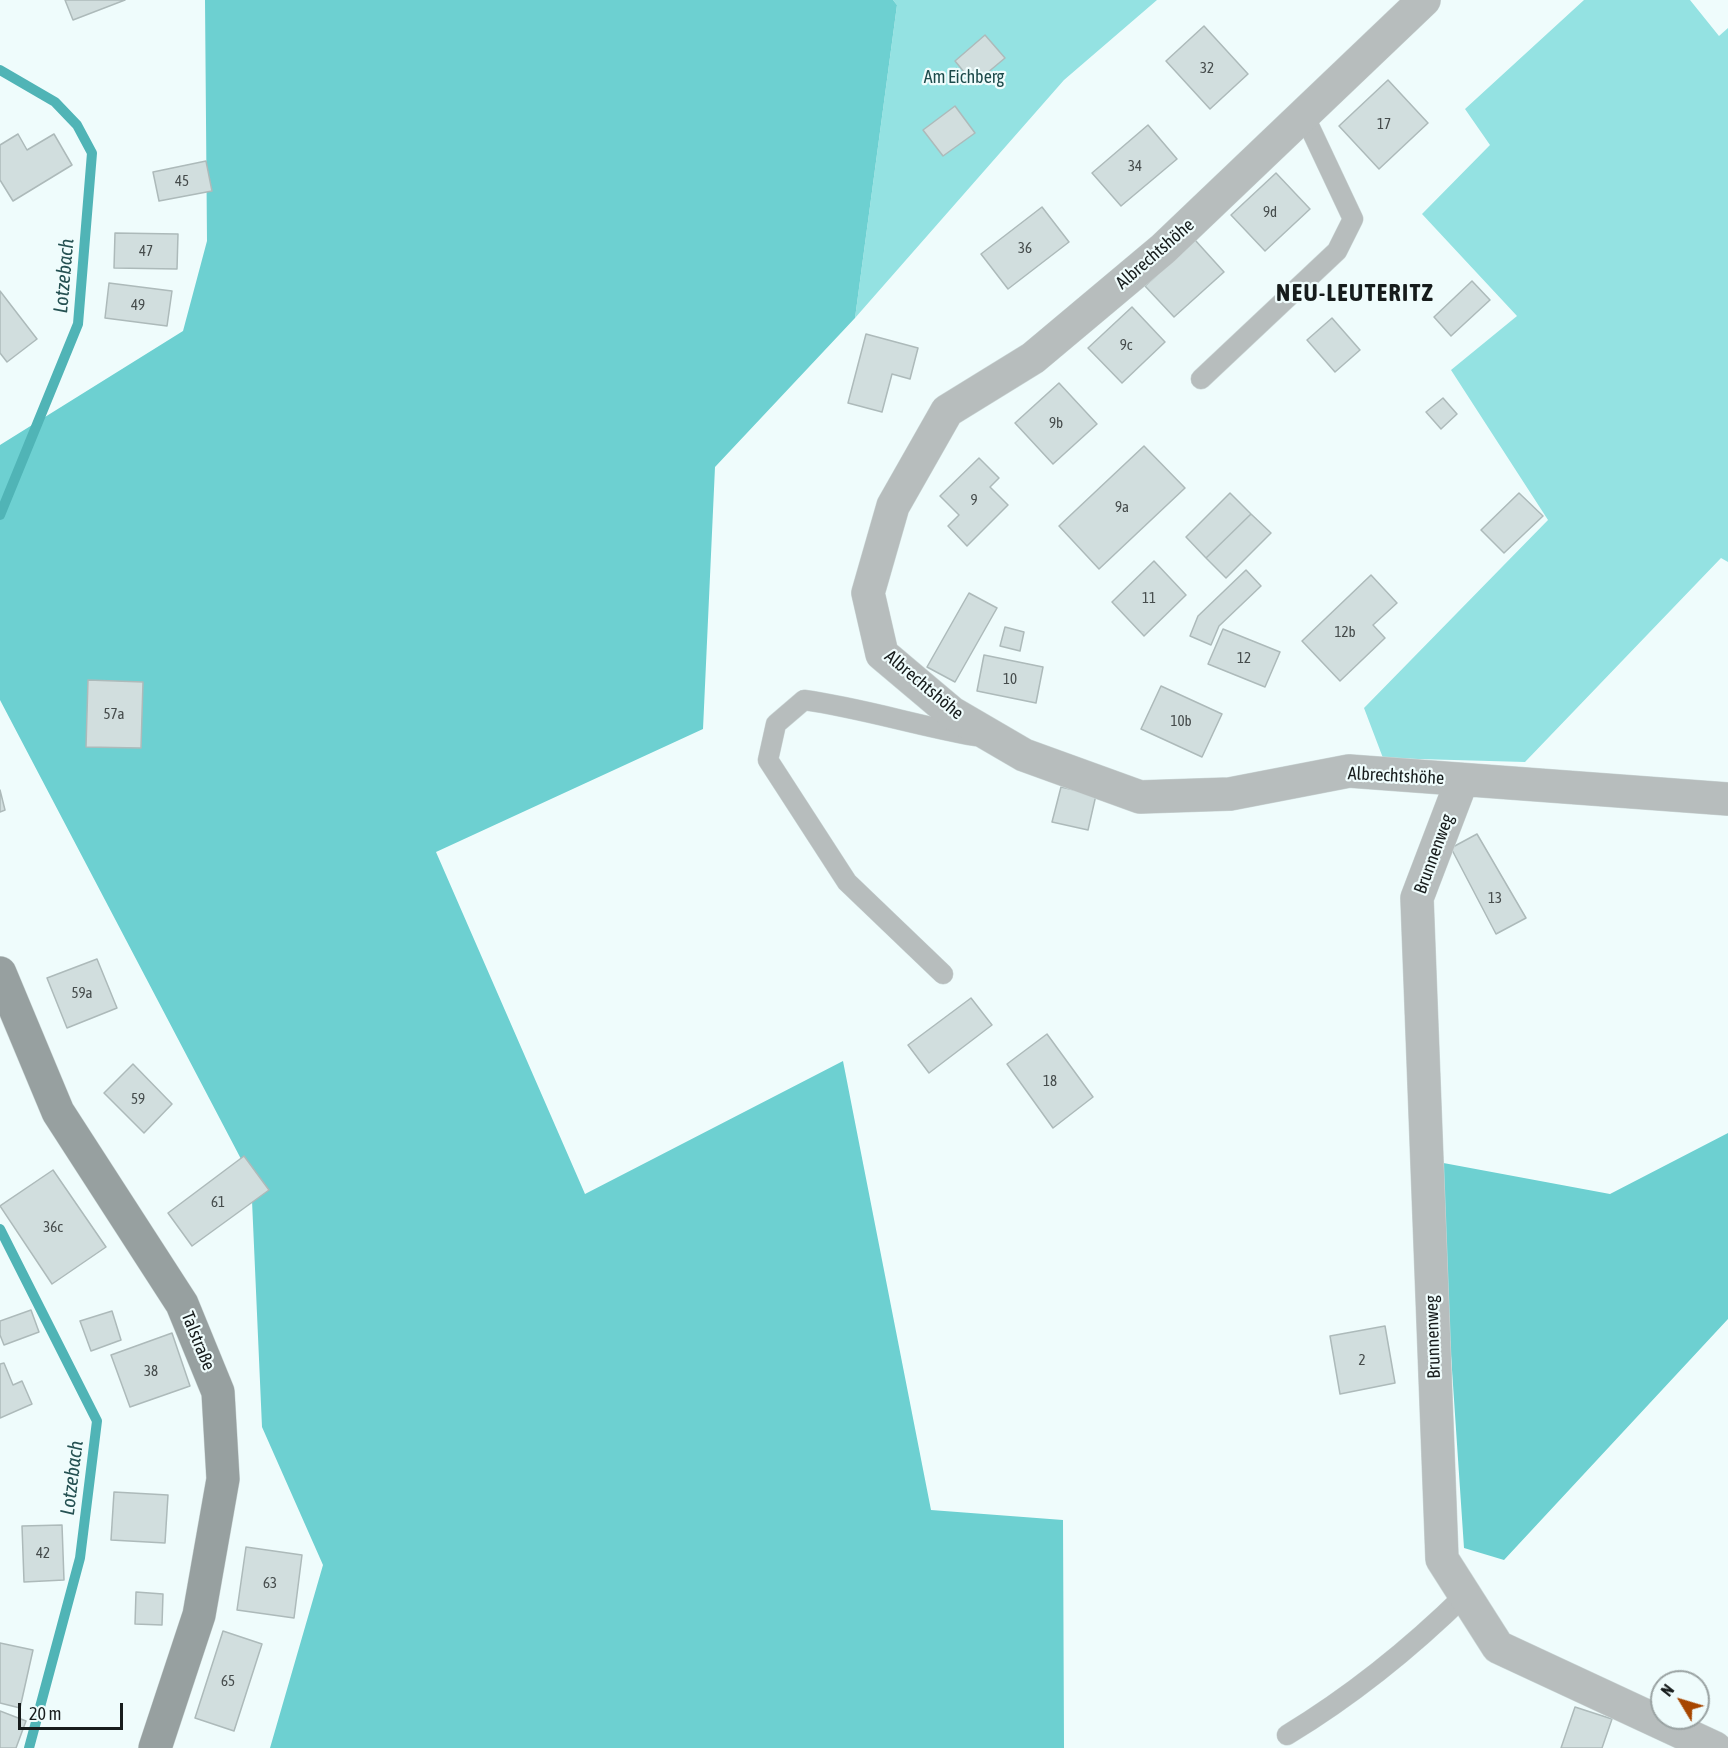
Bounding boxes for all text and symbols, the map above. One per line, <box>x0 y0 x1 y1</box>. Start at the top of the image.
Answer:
house number: 32 <box>1200 59 1214 77</box>
park label: Am Eichberg <box>924 66 1004 88</box>
house number: 17 <box>1377 115 1391 133</box>
house number: 34 <box>1128 157 1142 175</box>
house number: 45 <box>175 172 189 190</box>
house number: 9d <box>1263 203 1277 221</box>
street label: Albrechtshöhe <box>1111 214 1199 294</box>
water label: Lotzebach <box>49 238 79 314</box>
house number: 36 <box>1018 239 1032 257</box>
house number: 47 <box>139 242 153 260</box>
district label: NEU-LEUTERITZ <box>1276 279 1434 307</box>
house number: 49 <box>131 296 145 314</box>
house number: 9c <box>1120 336 1132 354</box>
house number: 9b <box>1049 414 1063 432</box>
house number: 9 <box>970 491 978 509</box>
house number: 9a <box>1115 498 1129 516</box>
house number: 11 <box>1142 589 1156 607</box>
house number: 12b <box>1334 623 1356 641</box>
street label: Albrechtshöhe <box>880 646 968 724</box>
house number: 12 <box>1237 649 1251 667</box>
house number: 10 <box>1003 670 1017 688</box>
house number: 57a <box>103 705 125 723</box>
house number: 10b <box>1170 712 1192 730</box>
street label: Albrechtshöhe <box>1347 763 1445 789</box>
street label: Brunnenweg <box>1410 811 1458 897</box>
house number: 13 <box>1488 889 1502 907</box>
house number: 59a <box>71 984 93 1002</box>
house number: 18 <box>1043 1072 1057 1090</box>
house number: 59 <box>131 1090 145 1108</box>
house number: 61 <box>211 1193 225 1211</box>
house number: 36c <box>43 1218 63 1236</box>
street label: Brunnenweg <box>1421 1295 1445 1379</box>
street label: Talstraße <box>177 1309 219 1373</box>
house number: 2 <box>1358 1351 1366 1369</box>
house number: 38 <box>144 1362 158 1380</box>
water label: Lotzebach <box>56 1439 88 1517</box>
house number: 42 <box>36 1544 50 1562</box>
house number: 63 <box>263 1574 277 1592</box>
north arrow <box>1650 1670 1710 1730</box>
house number: 65 <box>221 1672 235 1690</box>
text: N <box>1657 1681 1677 1699</box>
scale bar <box>21 1691 126 1729</box>
text: 20 m <box>29 1703 61 1724</box>

